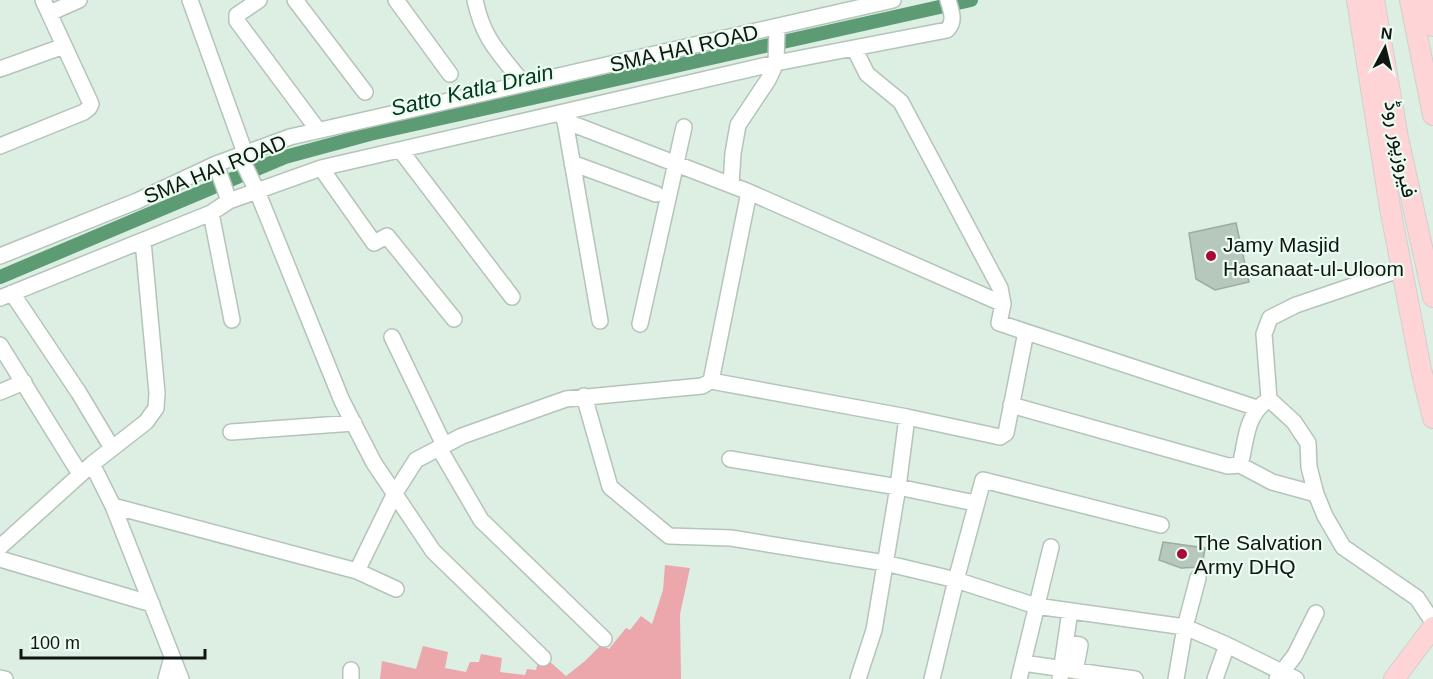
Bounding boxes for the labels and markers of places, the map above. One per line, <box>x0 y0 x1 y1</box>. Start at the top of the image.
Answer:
place label: Jamy Masjid Hasanaat-ul-Uloom <box>1223 233 1404 280</box>
marker: Jamy Masjid Hasanaat-ul-Uloom <box>1204 249 1218 263</box>
place label: The Salvation Army DHQ <box>1194 531 1322 578</box>
marker: The Salvation Army DHQ <box>1175 547 1189 561</box>

